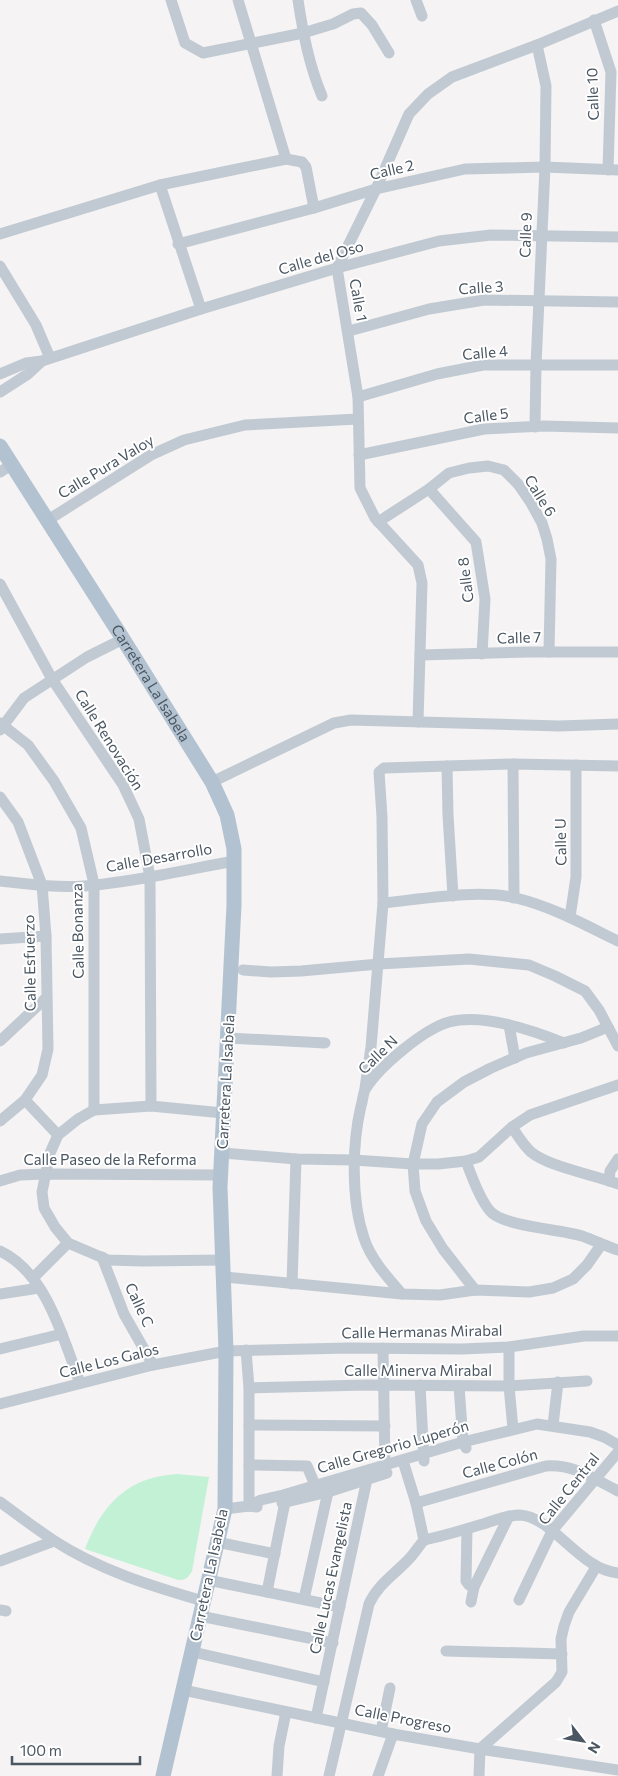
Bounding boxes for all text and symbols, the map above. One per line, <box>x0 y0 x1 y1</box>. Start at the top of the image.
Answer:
street label: Calle 10 <box>582 67 602 121</box>
street label: Calle 2 <box>368 155 416 183</box>
street label: Calle 9 <box>515 212 535 258</box>
street label: Calle del Oso <box>276 236 365 278</box>
street label: Calle 3 <box>458 276 504 298</box>
street label: Calle 1 <box>346 277 372 323</box>
street label: Calle 4 <box>461 341 508 363</box>
street label: Calle 5 <box>462 403 509 427</box>
street label: Calle Pura Valoy <box>54 430 157 502</box>
street label: Calle 6 <box>521 471 561 520</box>
street label: Calle 8 <box>453 556 477 604</box>
street label: Carretera La Isabela <box>108 621 195 745</box>
street label: Calle 7 <box>496 627 542 647</box>
street label: Calle Renovación <box>72 686 148 793</box>
street label: Calle U <box>551 818 569 866</box>
street label: Calle Desarrollo <box>104 839 213 875</box>
street label: Calle Bonanza <box>67 883 87 979</box>
street label: Calle Esfuerzo <box>19 914 39 1012</box>
street label: Carretera La Isabela <box>212 1014 238 1150</box>
street label: Calle N <box>354 1031 401 1077</box>
street label: Calle Paseo de la Reforma <box>23 1150 197 1168</box>
street label: Calle C <box>122 1280 158 1330</box>
street label: Calle Hermanas Mirabal <box>341 1321 503 1341</box>
street label: Calle Los Galos <box>57 1339 161 1381</box>
street label: Calle Minerva Mirabal <box>344 1361 492 1379</box>
street label: Calle Gregorio Luperón <box>315 1416 471 1476</box>
street label: Calle Colón <box>460 1444 539 1482</box>
street label: Calle Central <box>534 1449 603 1528</box>
street label: Calle Lucas Evangelista <box>305 1500 355 1656</box>
street label: Carretera La Isabela <box>185 1507 231 1643</box>
street label: Calle Progreso <box>353 1700 453 1736</box>
north arrow <box>558 1716 608 1766</box>
scale bar <box>12 1734 140 1766</box>
text: N <box>585 1739 605 1757</box>
text: 100 m <box>20 1741 62 1759</box>

